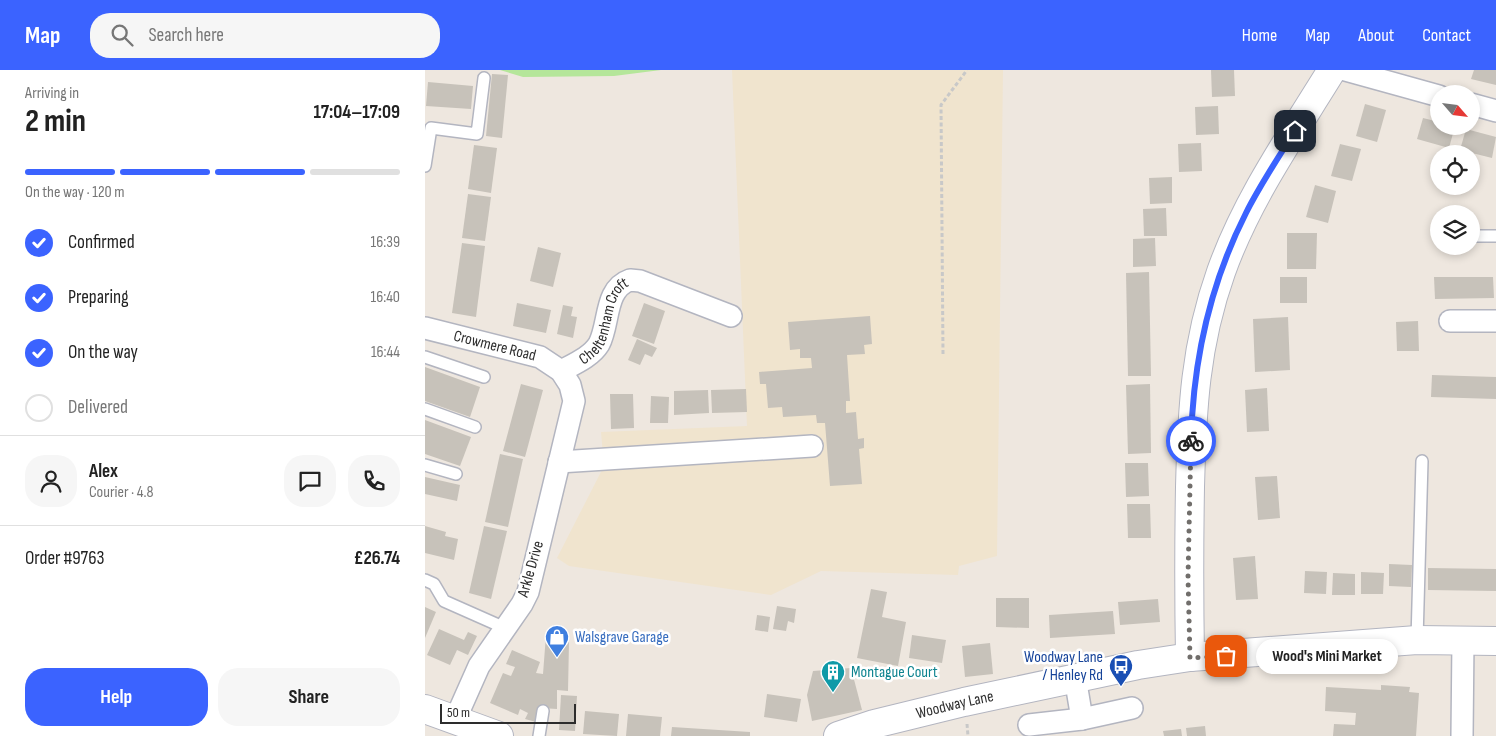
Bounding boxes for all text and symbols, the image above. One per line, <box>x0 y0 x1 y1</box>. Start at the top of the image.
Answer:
search box <box>90 13 440 58</box>
text: Map <box>25 21 60 50</box>
icon: search <box>108 21 136 49</box>
text: Search here <box>148 24 224 47</box>
text: Home <box>1242 25 1277 46</box>
text: Map <box>1305 25 1330 46</box>
text: About <box>1358 25 1394 46</box>
text: Contact <box>1422 25 1471 46</box>
text: Arriving in <box>25 84 79 103</box>
north arrow <box>1430 85 1480 135</box>
map controls <box>1430 85 1480 255</box>
text: 17:04–17:09 <box>314 101 400 124</box>
text: 2 min <box>25 102 86 141</box>
pin <box>1274 110 1316 152</box>
icon: home <box>1281 117 1309 145</box>
button: locate <box>1430 145 1480 195</box>
text: On the way · 120 m <box>25 183 124 202</box>
button: layers <box>1430 205 1480 255</box>
icon: check <box>25 229 53 257</box>
text: Confirmed <box>68 231 135 254</box>
text: 16:39 <box>371 233 400 252</box>
street label: Cheltenham Croft <box>575 273 632 369</box>
icon: check <box>25 284 53 312</box>
text: Preparing <box>68 286 129 309</box>
text: 16:40 <box>371 288 400 307</box>
street label: Crowmere Road <box>452 326 538 365</box>
icon: check <box>25 339 53 367</box>
text: On the way <box>68 341 138 364</box>
text: 16:44 <box>371 343 400 362</box>
text: Delivered <box>68 396 128 419</box>
courier <box>1166 416 1216 466</box>
icon: bike <box>1177 427 1205 455</box>
button: person <box>25 455 77 507</box>
button: chat <box>284 455 336 507</box>
button: phone <box>348 455 400 507</box>
text: Alex <box>89 460 118 483</box>
text: Courier · 4.8 <box>89 483 153 502</box>
street label: Arkle Drive <box>514 539 548 600</box>
text: Order #9763 <box>25 547 104 570</box>
text: £26.74 <box>354 547 400 570</box>
shop icon: Walsgrave Garage <box>544 624 570 658</box>
place label: Walsgrave Garage <box>575 628 669 647</box>
pin <box>1205 635 1247 677</box>
callout: Wood's Mini Market <box>1256 638 1399 674</box>
icon: bag <box>1212 642 1240 670</box>
text: Wood's Mini Market <box>1272 647 1382 666</box>
place label: Woodway Lane / Henley Rd <box>1024 648 1103 685</box>
bus stop icon: Woodway Lane / Henley Rd <box>1108 653 1134 687</box>
building icon: Montague Court <box>820 659 846 693</box>
place label: Montague Court <box>851 663 938 682</box>
button: Help <box>25 668 208 726</box>
button: Share <box>218 668 400 726</box>
street label: Woodway Lane <box>914 686 995 723</box>
scale bar <box>440 701 576 724</box>
text: 50 m <box>447 704 470 721</box>

